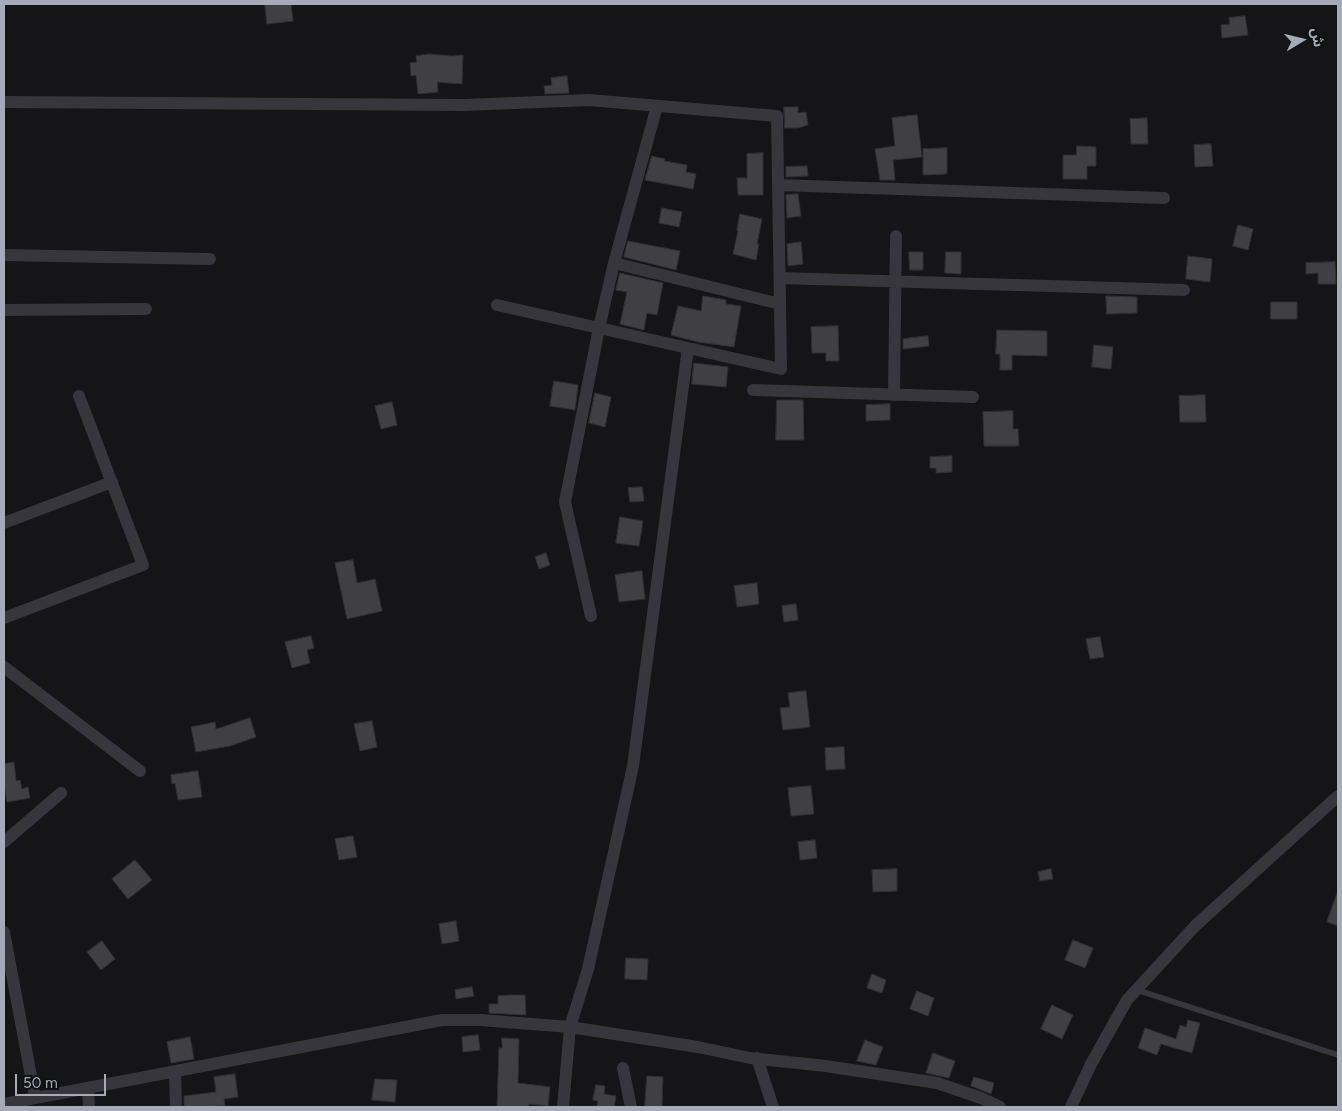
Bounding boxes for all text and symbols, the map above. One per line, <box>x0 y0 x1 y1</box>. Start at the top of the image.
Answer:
north arrow <box>1277 15 1327 65</box>
text: ش <box>1307 27 1327 48</box>
scale bar <box>18 1064 109 1096</box>
text: 50 m <box>23 1074 58 1092</box>

